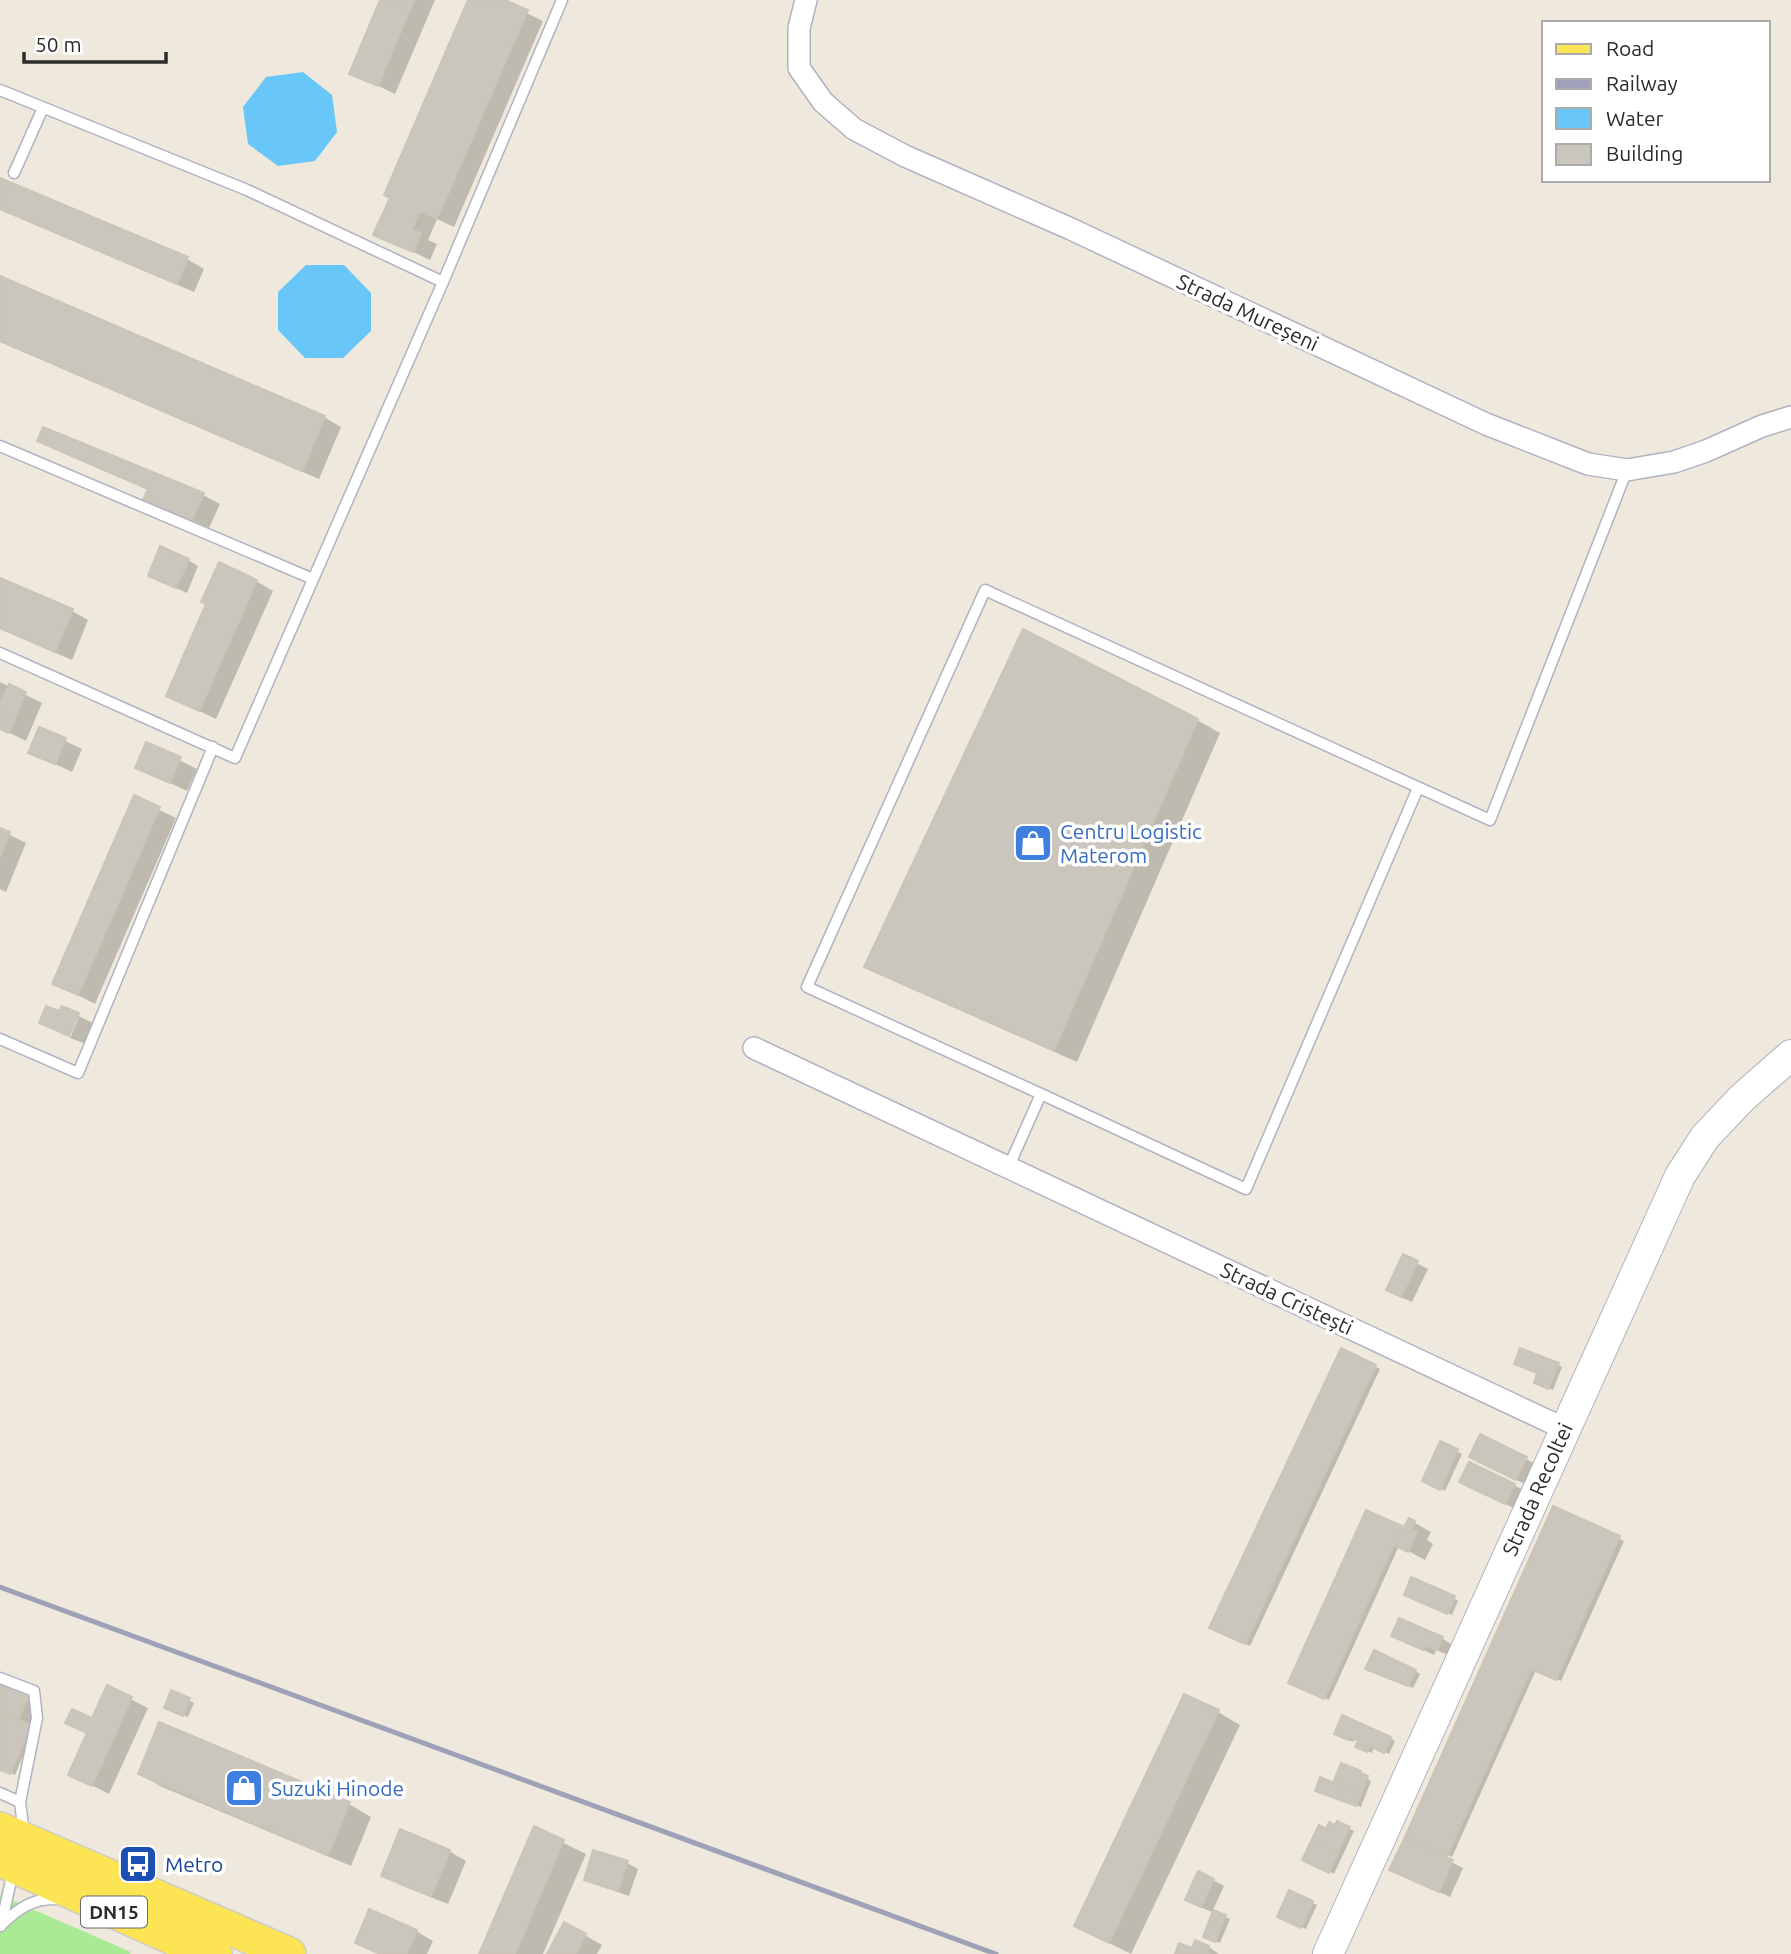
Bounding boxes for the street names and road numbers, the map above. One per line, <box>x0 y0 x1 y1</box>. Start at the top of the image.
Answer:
street label: Strada Mureșeni <box>1173 269 1323 355</box>
street label: Strada Cristești <box>1217 1257 1357 1339</box>
street label: Strada Recoltei <box>1497 1419 1577 1559</box>
road number: DN15 <box>81 1896 147 1928</box>

